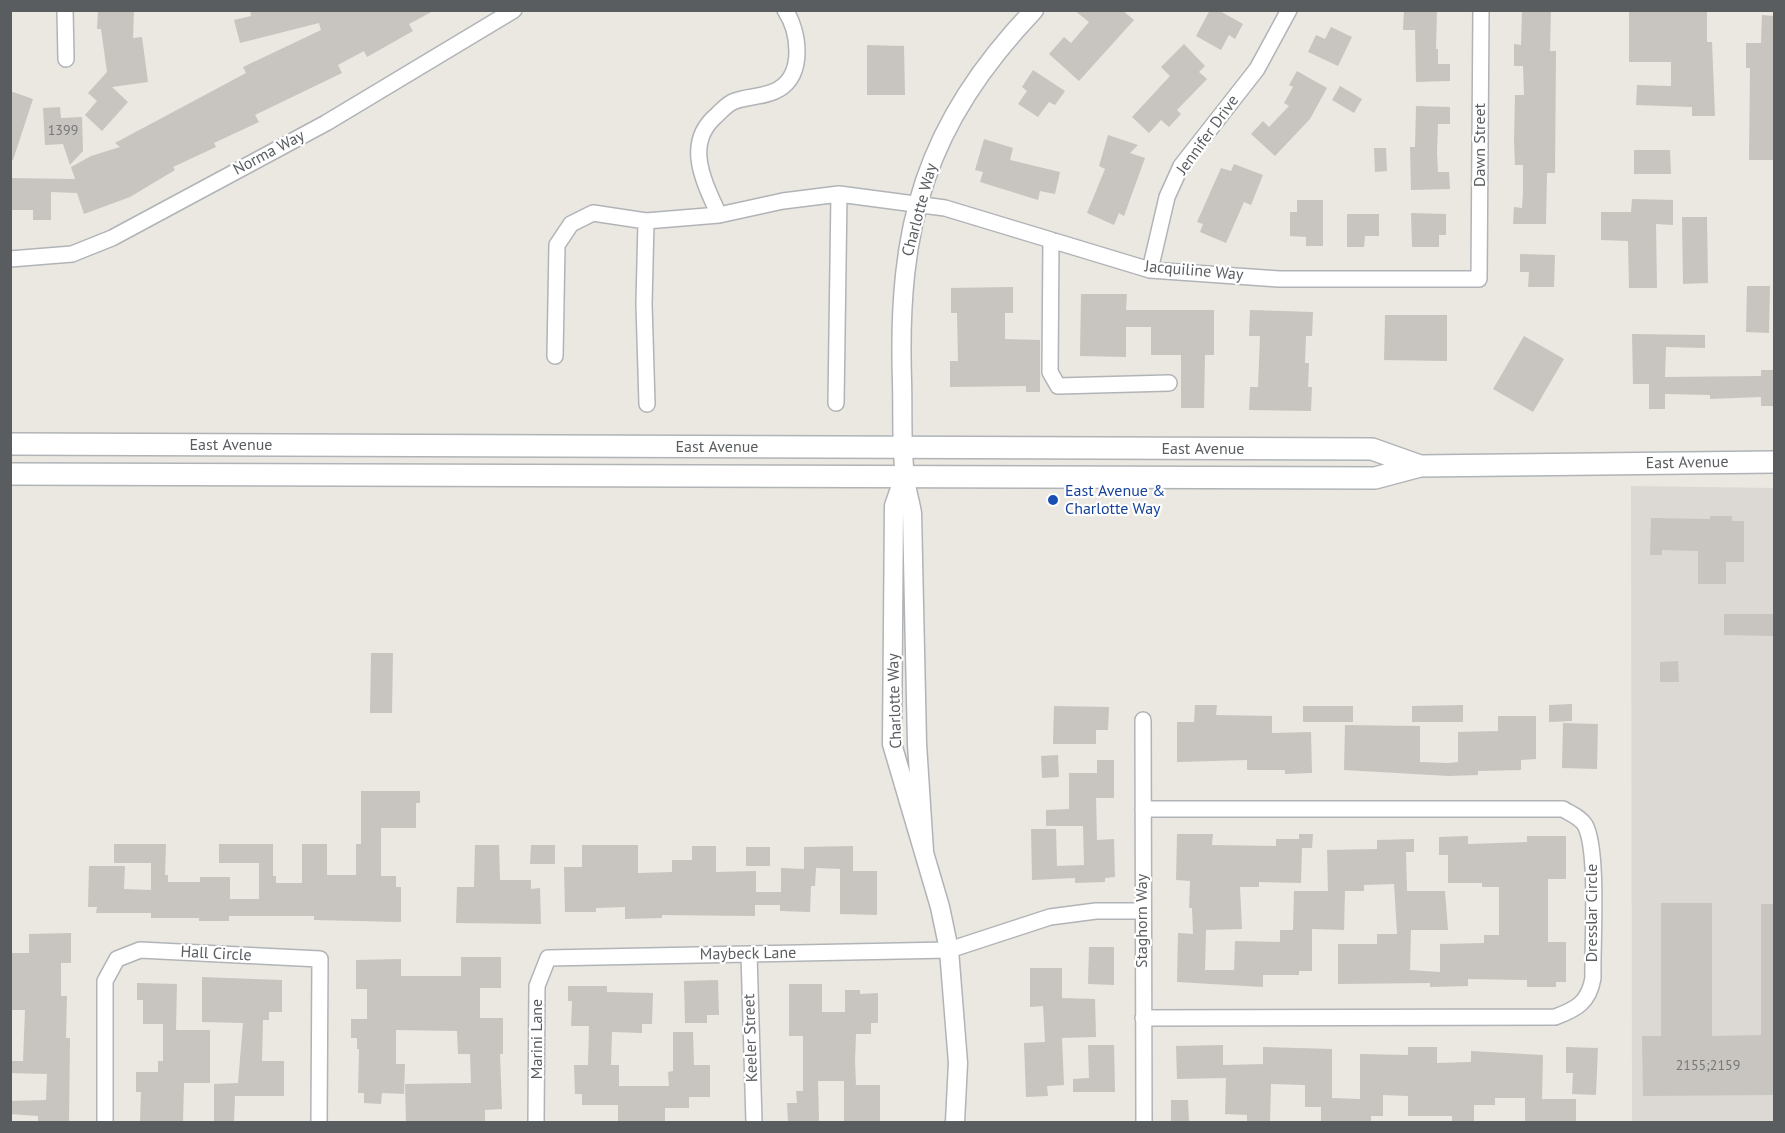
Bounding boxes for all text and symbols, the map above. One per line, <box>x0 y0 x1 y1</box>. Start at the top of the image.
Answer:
street label: Jennifer Drive <box>1173 92 1243 178</box>
street label: Dawn Street <box>1470 103 1490 187</box>
house number: 1399 <box>48 123 78 139</box>
street label: Norma Way <box>230 126 308 180</box>
street label: Charlotte Way <box>898 161 942 259</box>
street label: Jacquiline Way <box>1144 257 1244 285</box>
street label: East Avenue <box>190 435 272 455</box>
street label: East Avenue <box>676 437 758 457</box>
street label: East Avenue <box>1162 439 1244 459</box>
street label: East Avenue <box>1645 453 1729 473</box>
place label: East Avenue & Charlotte Way <box>1065 481 1165 519</box>
marker: East Avenue & Charlotte Way <box>1046 493 1060 507</box>
street label: Charlotte Way <box>884 653 906 749</box>
street label: Dresslar Circle <box>1582 864 1602 962</box>
street label: Staghorn Way <box>1132 874 1152 968</box>
street label: Hall Circle <box>180 943 252 965</box>
street label: Maybeck Lane <box>700 944 796 964</box>
street label: Keeler Street <box>740 993 762 1083</box>
street label: Marini Lane <box>527 999 547 1079</box>
house number: 2155;2159 <box>1676 1058 1740 1074</box>

